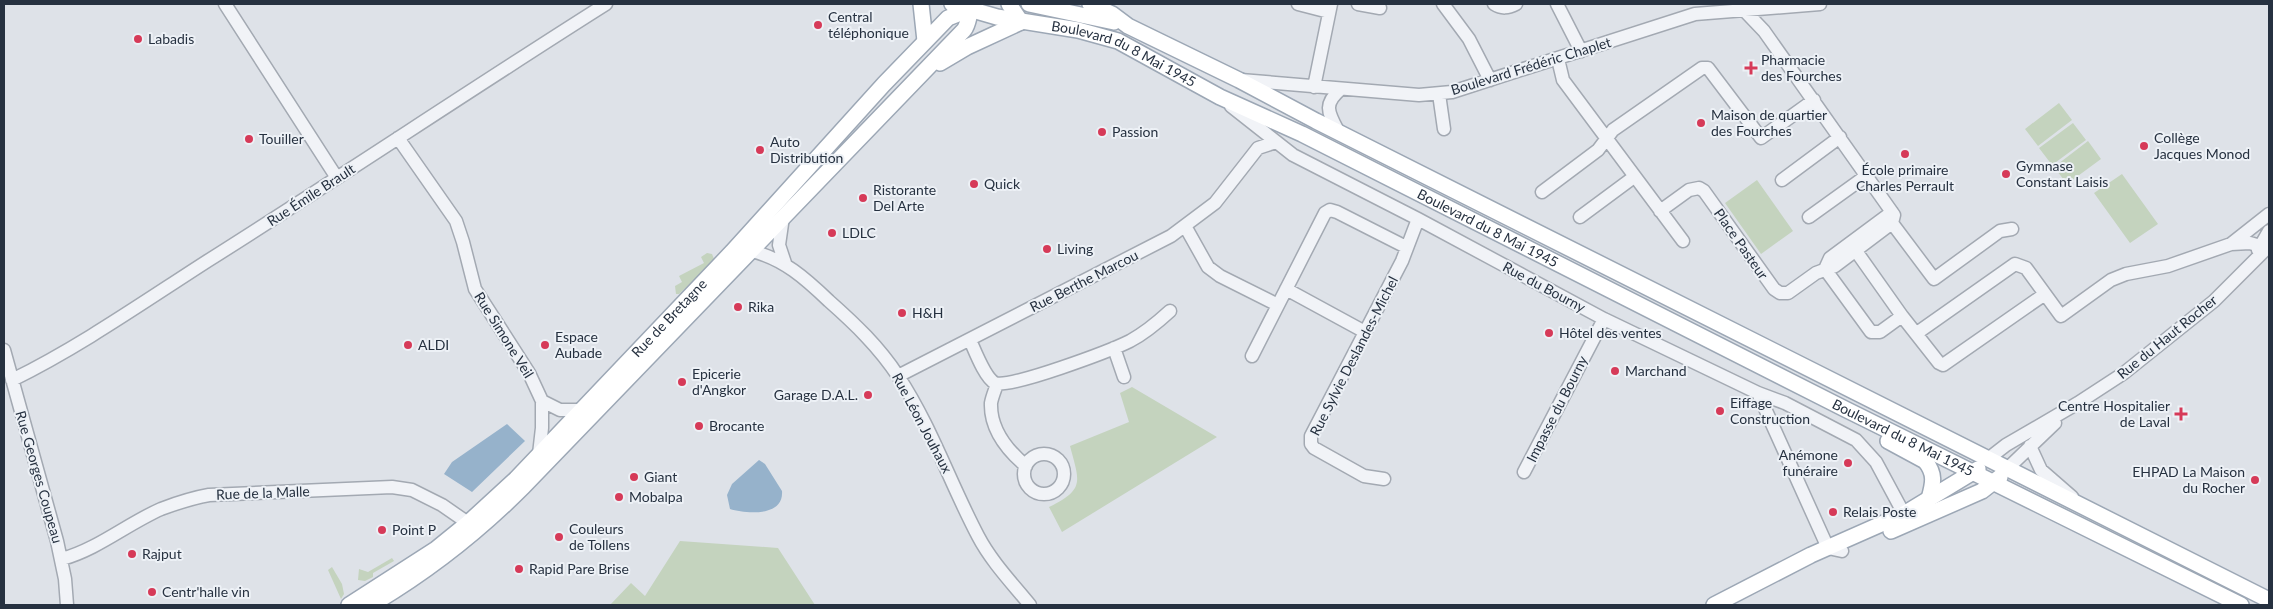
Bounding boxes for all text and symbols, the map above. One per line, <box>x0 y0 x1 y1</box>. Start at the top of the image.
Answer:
place label: Central téléphonique <box>828 8 909 41</box>
street label: Boulevard du 8 Mai 1945 <box>1050 17 1199 90</box>
marker: Central téléphonique <box>812 19 824 31</box>
place label: Labadis <box>148 30 194 47</box>
marker: Labadis <box>132 33 144 45</box>
street label: Boulevard Frédéric Chaplet <box>1449 33 1613 98</box>
place label: Pharmacie des Fourches <box>1761 51 1842 84</box>
marker: Pharmacie des Fourches <box>1745 62 1757 74</box>
place label: Maison de quartier des Fourches <box>1711 106 1827 139</box>
marker: Maison de quartier des Fourches <box>1695 117 1707 129</box>
place label: Passion <box>1112 123 1158 140</box>
marker: Passion <box>1096 126 1108 138</box>
place label: Collège Jacques Monod <box>2154 129 2250 162</box>
place label: Touiller <box>259 130 304 147</box>
marker: Touiller <box>243 133 255 145</box>
place label: Auto Distribution <box>770 133 843 166</box>
marker: Collège Jacques Monod <box>2138 140 2150 152</box>
marker: Auto Distribution <box>754 144 766 156</box>
marker: École primaire Charles Perrault <box>1899 148 1911 160</box>
place label: Gymnase Constant Laisis <box>2016 157 2108 190</box>
street label: Rue Émile Brault <box>264 160 358 229</box>
place label: École primaire Charles Perrault <box>1856 161 1954 194</box>
marker: Gymnase Constant Laisis <box>2000 168 2012 180</box>
place label: Quick <box>984 175 1021 192</box>
marker: Quick <box>968 178 980 190</box>
place label: Ristorante Del Arte <box>873 181 936 214</box>
street label: Boulevard du 8 Mai 1945 <box>1415 185 1561 270</box>
marker: Ristorante Del Arte <box>857 192 869 204</box>
street label: Place Pasteur <box>1711 205 1772 282</box>
place label: LDLC <box>842 224 877 241</box>
marker: LDLC <box>826 227 838 239</box>
place label: Living <box>1057 240 1093 257</box>
marker: Living <box>1041 243 1053 255</box>
street label: Rue Berthe Marcou <box>1027 246 1141 315</box>
street label: Rue du Bourny <box>1500 258 1589 316</box>
street label: Rue Sylvie Deslandes-Michel <box>1306 273 1401 438</box>
street label: Rue de Bretagne <box>628 275 710 360</box>
street label: Rue Simone Veil <box>471 289 538 381</box>
street label: Rue du Haut Rocher <box>2113 291 2220 382</box>
place label: Rika <box>748 298 774 315</box>
marker: Rika <box>732 301 744 313</box>
place label: H&H <box>912 304 943 321</box>
marker: H&H <box>896 307 908 319</box>
place label: Hôtel des ventes <box>1559 324 1662 341</box>
marker: Hôtel des ventes <box>1543 327 1555 339</box>
place label: Espace Aubade <box>555 328 602 361</box>
place label: ALDI <box>418 336 449 353</box>
marker: ALDI <box>402 339 414 351</box>
marker: Espace Aubade <box>539 339 551 351</box>
street label: Impasse du Bourny <box>1522 352 1591 465</box>
place label: Marchand <box>1625 362 1687 379</box>
place label: Epicerie d'Angkor <box>692 365 746 398</box>
marker: Marchand <box>1609 365 1621 377</box>
street label: Rue Léon Jouhaux <box>889 370 956 476</box>
marker: Epicerie d'Angkor <box>676 376 688 388</box>
place label: Garage D.A.L. <box>774 386 858 403</box>
marker: Garage D.A.L. <box>862 389 874 401</box>
place label: Eiffage Construction <box>1730 394 1810 427</box>
street label: Boulevard du 8 Mai 1945 <box>1830 395 1977 479</box>
place label: Centre Hospitalier de Laval <box>2058 397 2170 430</box>
marker: Eiffage Construction <box>1714 405 1726 417</box>
marker: Centre Hospitalier de Laval <box>2174 407 2188 421</box>
street label: Rue Georges Coupeau <box>12 409 67 545</box>
place label: Brocante <box>709 417 764 434</box>
marker: Brocante <box>693 420 705 432</box>
place label: Anémone funéraire <box>1779 446 1838 479</box>
marker: Anémone funéraire <box>1842 457 1854 469</box>
place label: EHPAD La Maison du Rocher <box>2132 463 2245 496</box>
place label: Giant <box>644 468 677 485</box>
marker: Giant <box>628 471 640 483</box>
marker: EHPAD La Maison du Rocher <box>2249 474 2261 486</box>
street label: Rue de la Malle <box>216 482 310 503</box>
place label: Mobalpa <box>629 488 683 505</box>
marker: Mobalpa <box>613 491 625 503</box>
place label: Relais Poste <box>1843 503 1916 520</box>
marker: Relais Poste <box>1827 506 1839 518</box>
place label: Couleurs de Tollens <box>569 520 630 553</box>
place label: Point P <box>392 521 436 538</box>
marker: Point P <box>376 524 388 536</box>
marker: Couleurs de Tollens <box>553 531 565 543</box>
place label: Rajput <box>142 545 182 562</box>
marker: Rajput <box>126 548 138 560</box>
place label: Rapid Pare Brise <box>529 560 629 577</box>
marker: Rapid Pare Brise <box>513 563 525 575</box>
place label: Centr'halle vin <box>162 583 250 600</box>
marker: Centr'halle vin <box>146 586 158 598</box>

